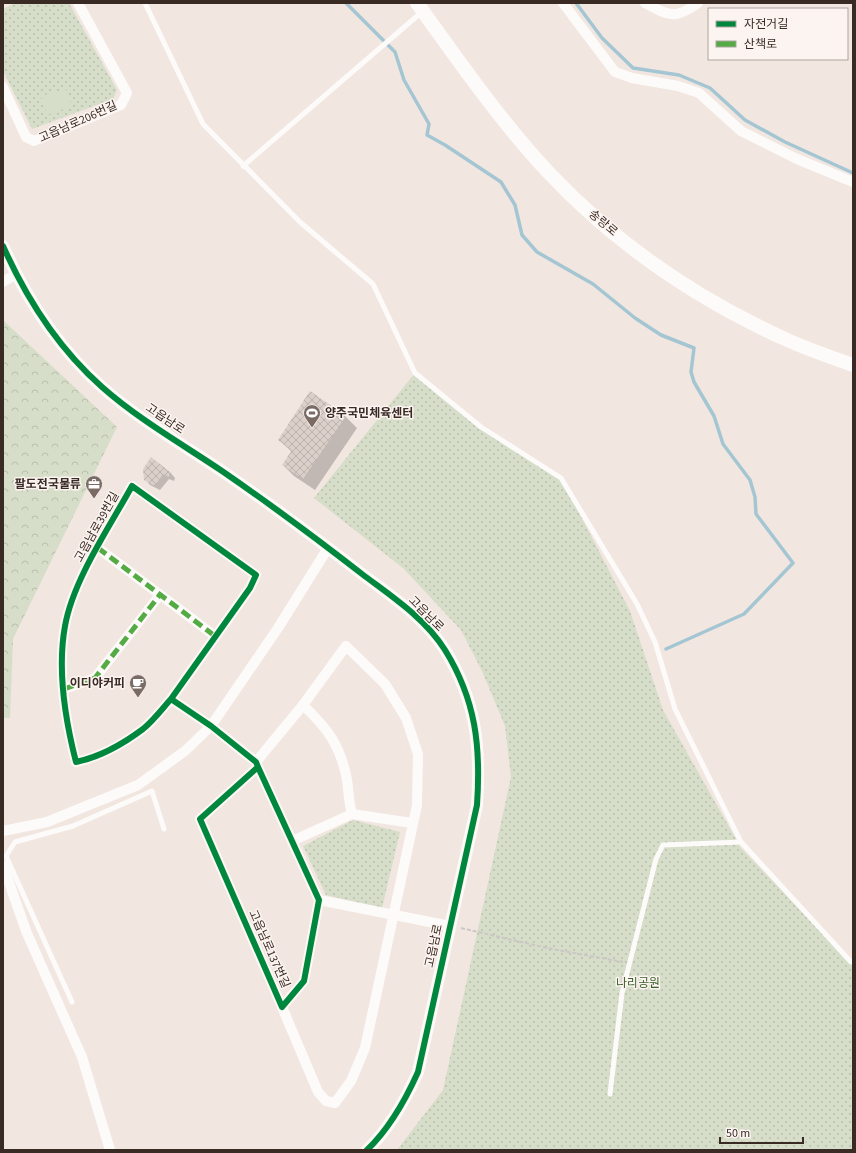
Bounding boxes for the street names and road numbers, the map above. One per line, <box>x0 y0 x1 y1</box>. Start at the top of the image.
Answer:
street label: 고읍남로206번길 <box>36 97 120 147</box>
street label: 송랑로 <box>585 206 621 240</box>
street label: 고읍남로 <box>142 400 188 438</box>
street label: 고읍남로39번길 <box>71 489 123 565</box>
street label: 고읍남로 <box>404 592 448 636</box>
street label: 고읍남로137번길 <box>244 907 294 991</box>
street label: 고읍남로 <box>421 923 447 969</box>

